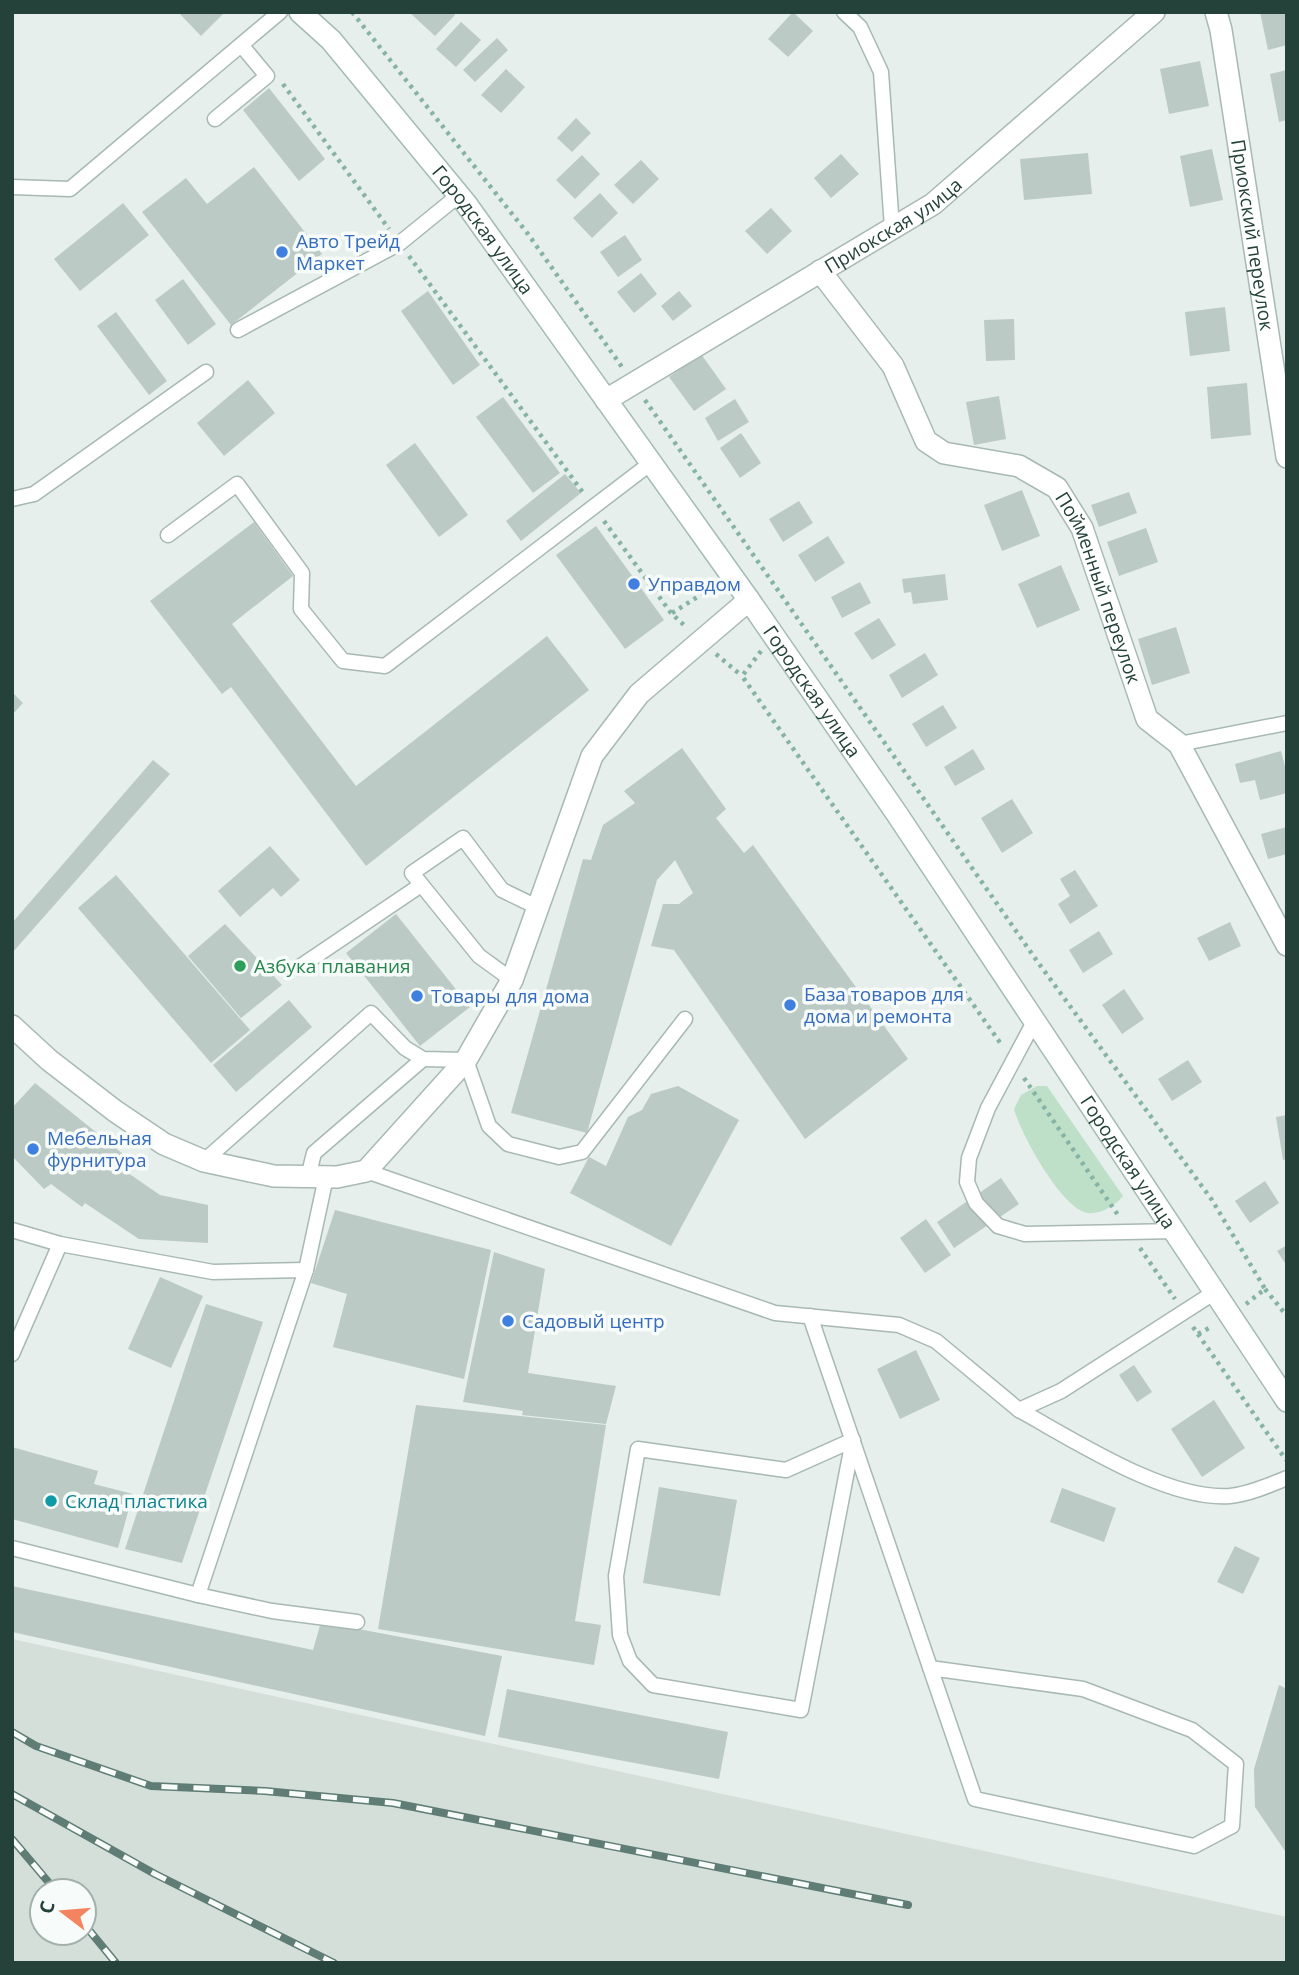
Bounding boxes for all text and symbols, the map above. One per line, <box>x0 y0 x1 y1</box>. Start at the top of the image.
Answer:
street label: Приокский переулок <box>1225 137 1280 333</box>
street label: Городская улица <box>426 160 540 300</box>
street label: Приокская улица <box>819 172 967 279</box>
place label: Авто Трейд Маркет <box>296 228 400 276</box>
marker: Авто Трейд Маркет <box>274 244 290 260</box>
street label: Пойменный переулок <box>1049 487 1147 687</box>
place label: Управдом <box>648 571 741 597</box>
marker: Управдом <box>626 576 642 592</box>
street label: Городская улица <box>757 620 867 763</box>
place label: Азбука плавания <box>254 953 411 979</box>
marker: Азбука плавания <box>232 958 248 974</box>
place label: База товаров для дома и ремонта <box>804 981 964 1029</box>
place label: Товары для дома <box>431 983 590 1009</box>
marker: Товары для дома <box>409 988 425 1004</box>
marker: База товаров для дома и ремонта <box>782 997 798 1013</box>
street label: Городская улица <box>1074 1090 1182 1234</box>
place label: Мебельная фурнитура <box>47 1125 152 1173</box>
marker: Мебельная фурнитура <box>25 1141 41 1157</box>
place label: Садовый центр <box>522 1308 665 1334</box>
marker: Садовый центр <box>500 1313 516 1329</box>
place label: Склад пластика <box>65 1488 208 1514</box>
marker: Склад пластика <box>43 1493 59 1509</box>
north arrow <box>28 1877 98 1947</box>
text: С <box>32 1898 61 1917</box>

